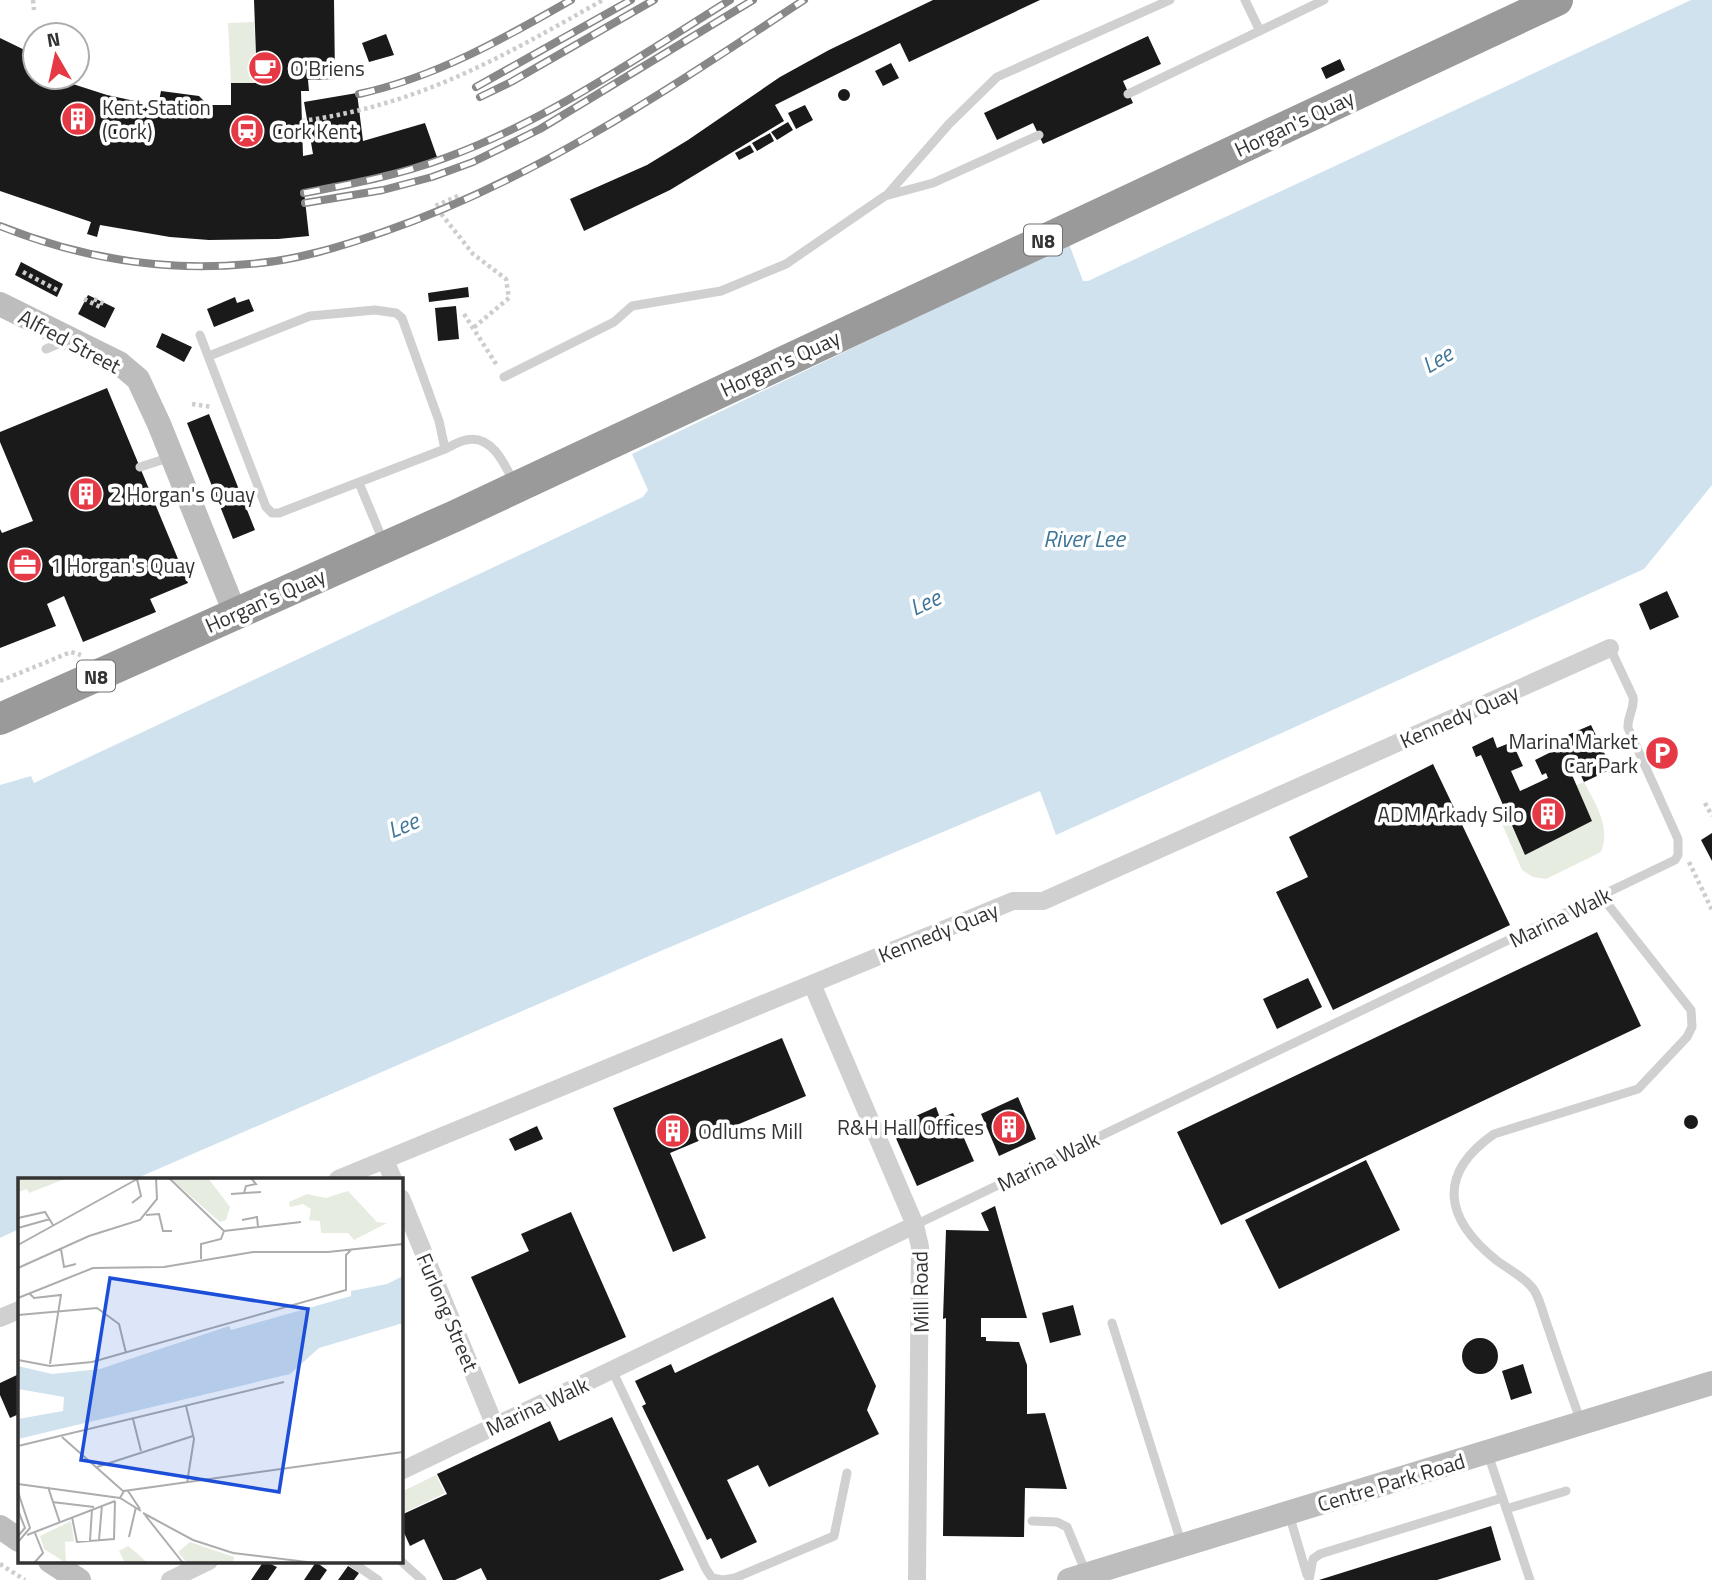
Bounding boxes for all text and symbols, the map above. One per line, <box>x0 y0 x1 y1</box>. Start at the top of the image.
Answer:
north arrow <box>21 21 91 91</box>
text: N <box>44 23 62 54</box>
cafe icon: O'Briens <box>246 49 284 87</box>
place label: O'Briens <box>290 52 365 84</box>
street label: Horgan's Quay <box>1229 81 1359 165</box>
place label: Kent Station (Cork) <box>102 91 211 147</box>
building icon: Kent Station (Cork) <box>59 100 97 138</box>
station icon: Cork Kent <box>228 112 266 150</box>
place label: Cork Kent <box>272 115 358 147</box>
road number: N8 <box>1024 224 1062 256</box>
street label: Alfred Street <box>13 301 127 382</box>
street label: Horgan's Quay <box>715 321 845 405</box>
water label: Lee <box>1415 335 1460 382</box>
building icon: 2 Horgan's Quay <box>67 475 105 513</box>
place label: 2 Horgan's Quay <box>110 478 255 510</box>
water label: River Lee <box>1043 521 1126 556</box>
office icon: 1 Horgan's Quay <box>6 546 44 584</box>
place label: 1 Horgan's Quay <box>50 549 195 581</box>
street label: Horgan's Quay <box>200 559 330 641</box>
water label: Lee <box>904 579 948 624</box>
road number: N8 <box>77 660 115 692</box>
street label: Kennedy Quay <box>1395 676 1523 756</box>
place label: Marina Market Car Park <box>1508 725 1639 781</box>
parking icon: Marina Market Car Park <box>1643 734 1681 772</box>
building icon: ADM Arkady Silo <box>1529 795 1567 833</box>
place label: ADM Arkady Silo <box>1378 798 1524 830</box>
water label: Lee <box>382 802 425 847</box>
street label: Marina Walk <box>1503 878 1617 956</box>
street label: Kennedy Quay <box>873 893 1003 971</box>
building icon: R&H Hall Offices <box>990 1108 1028 1146</box>
place label: R&H Hall Offices <box>837 1111 984 1143</box>
building icon: Odlums Mill <box>654 1112 692 1150</box>
place label: Odlums Mill <box>698 1115 803 1147</box>
street label: Marina Walk <box>991 1122 1105 1200</box>
inset map <box>18 1178 402 1562</box>
street label: Furlong Street <box>409 1248 488 1377</box>
street label: Mill Road <box>903 1251 937 1333</box>
street label: Marina Walk <box>480 1368 594 1444</box>
street label: Centre Park Road <box>1313 1444 1469 1520</box>

